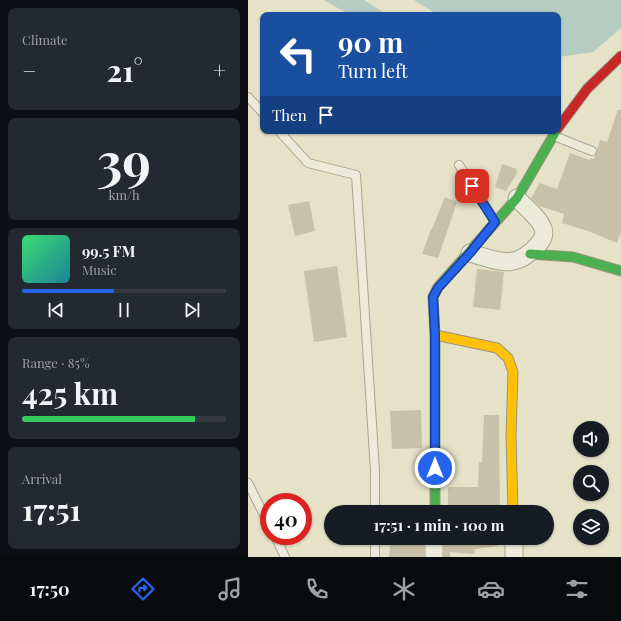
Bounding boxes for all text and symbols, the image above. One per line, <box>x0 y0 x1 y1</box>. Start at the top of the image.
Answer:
text: 90 m <box>338 23 403 60</box>
icon: left <box>272 28 324 80</box>
text: Climate <box>22 31 68 48</box>
text: 21° <box>106 50 143 90</box>
text: − <box>22 55 36 85</box>
text: + <box>213 55 226 85</box>
text: Turn left <box>338 59 408 83</box>
icon: arrive <box>315 104 337 126</box>
text: Then <box>272 105 307 125</box>
text: 39 <box>97 125 151 194</box>
pin <box>455 169 489 203</box>
icon: arrive <box>461 175 483 197</box>
text: km/h <box>108 186 140 203</box>
text: 99.5 FM <box>82 241 135 261</box>
text: Music <box>82 261 117 278</box>
icon: previous <box>45 299 67 321</box>
icon: pause <box>113 299 135 321</box>
icon: next <box>181 299 203 321</box>
text: Range · 85% <box>22 354 90 371</box>
text: 425 km <box>22 373 118 413</box>
map controls <box>573 421 609 545</box>
button: sound <box>573 421 609 457</box>
position arrow <box>414 447 456 489</box>
button: search <box>573 465 609 501</box>
text: Arrival <box>22 470 62 487</box>
text: 17:51 <box>22 489 81 529</box>
speed limit sign: 40 <box>260 493 312 545</box>
button: layers <box>573 509 609 545</box>
text: 17:51 · 1 min · 100 m <box>374 515 504 535</box>
icon: directions <box>129 575 157 603</box>
icon: music <box>216 575 244 603</box>
icon: phone <box>303 575 331 603</box>
icon: climate <box>390 575 418 603</box>
icon: car <box>477 575 505 603</box>
icon: filters <box>563 575 591 603</box>
text: 17:50 <box>29 577 70 601</box>

